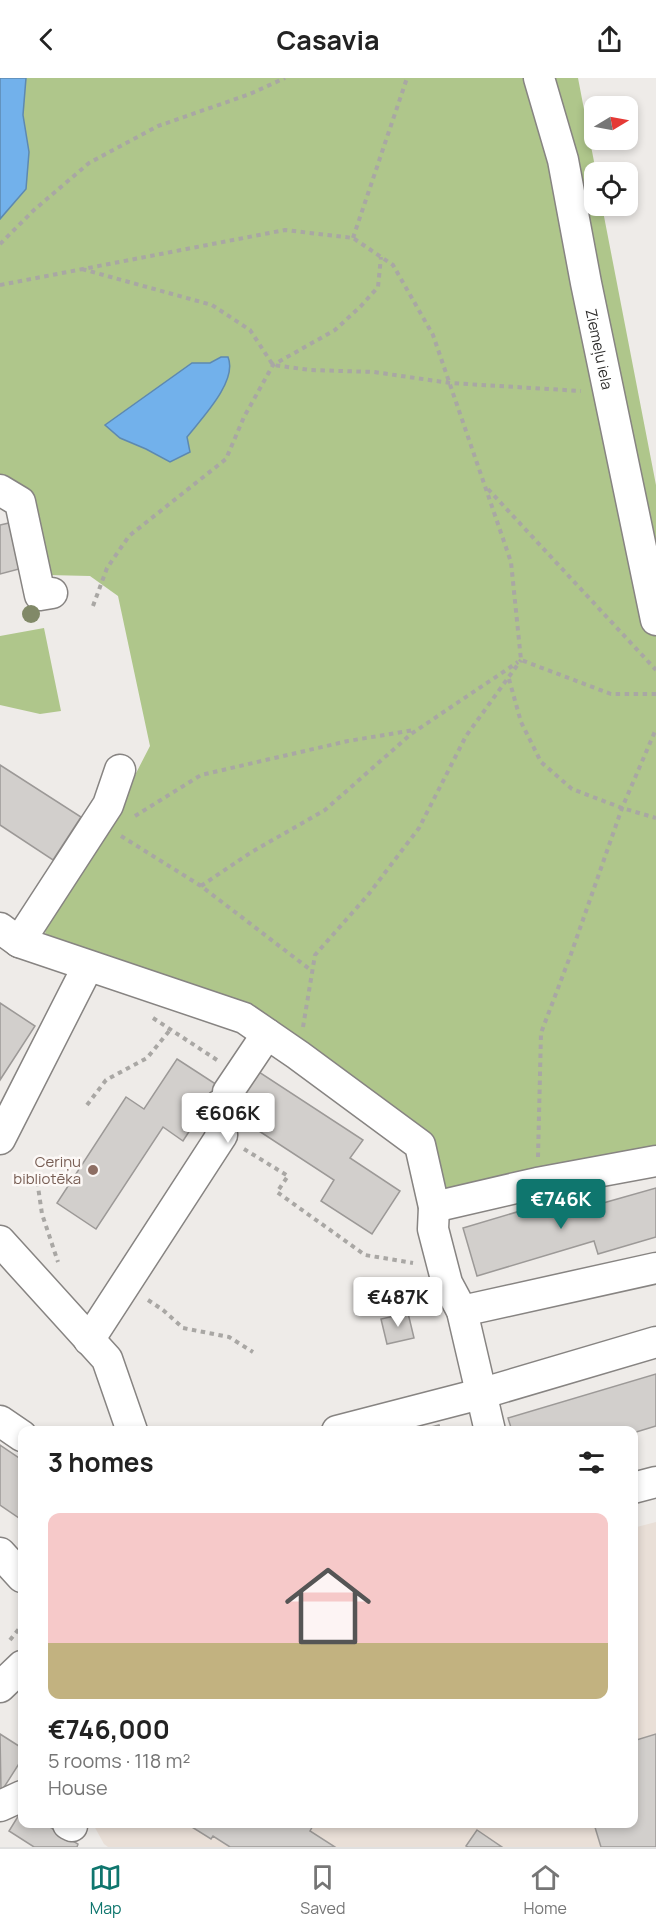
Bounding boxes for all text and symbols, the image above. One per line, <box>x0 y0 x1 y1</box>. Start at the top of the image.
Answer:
text: Casavia <box>276 21 380 58</box>
icon: back <box>30 23 63 56</box>
icon: share <box>593 23 626 56</box>
north arrow <box>584 96 638 150</box>
map controls <box>584 96 638 216</box>
button: locate <box>584 162 638 216</box>
street label: Ziemeļu iela <box>581 307 618 391</box>
pin: €606K <box>186 1093 270 1144</box>
text: €606K <box>196 1099 260 1126</box>
place label: Ceriņu bibliotēka <box>13 1151 81 1189</box>
marker: Ceriņu bibliotēka <box>86 1163 100 1177</box>
pin: €746K <box>519 1179 603 1230</box>
text: €746K <box>530 1185 592 1212</box>
pin: €487K <box>356 1277 440 1328</box>
text: €487K <box>367 1283 429 1310</box>
text: 3 homes <box>48 1444 154 1480</box>
icon: filters <box>575 1446 608 1479</box>
icon: home <box>274 1552 382 1660</box>
text: €746,000 <box>48 1711 170 1747</box>
text: 5 rooms · 118 m² <box>48 1747 190 1774</box>
text: House <box>48 1774 108 1801</box>
tab: Map <box>89 1861 122 1919</box>
tab: Saved <box>300 1861 345 1919</box>
tab: Home <box>524 1861 567 1919</box>

